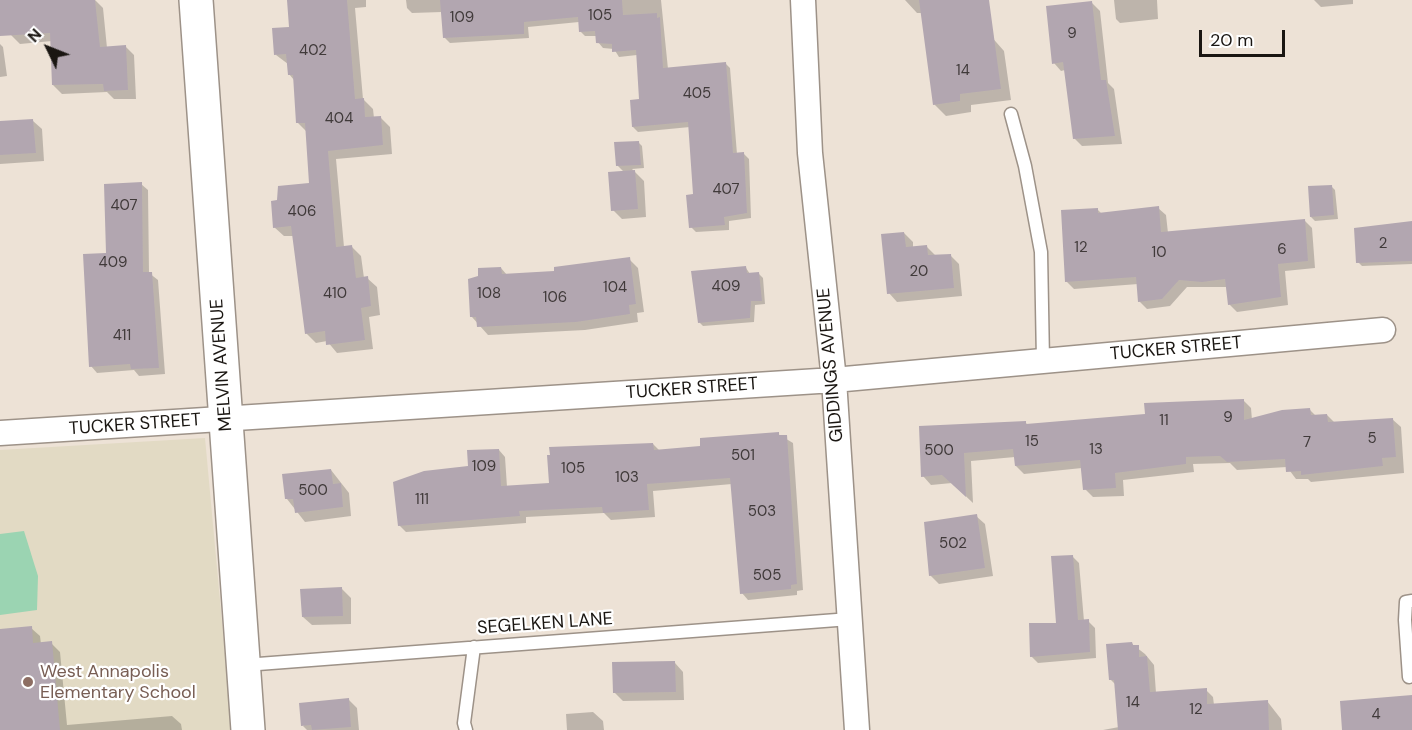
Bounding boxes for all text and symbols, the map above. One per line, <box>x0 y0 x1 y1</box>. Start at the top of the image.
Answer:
house number: 105 <box>588 7 612 25</box>
house number: 109 <box>450 9 474 27</box>
north arrow <box>18 18 78 78</box>
scale bar <box>1202 18 1288 56</box>
text: N <box>23 24 46 47</box>
house number: 9 <box>1067 25 1077 43</box>
text: 20 m <box>1210 28 1253 52</box>
house number: 402 <box>299 42 327 60</box>
house number: 14 <box>956 62 970 80</box>
house number: 405 <box>683 85 711 103</box>
house number: 404 <box>325 110 353 128</box>
house number: 407 <box>712 181 740 199</box>
house number: 407 <box>110 197 138 215</box>
house number: 406 <box>288 203 316 221</box>
house number: 2 <box>1379 235 1387 253</box>
house number: 12 <box>1074 239 1088 257</box>
house number: 6 <box>1277 241 1287 259</box>
house number: 10 <box>1152 244 1166 262</box>
house number: 409 <box>99 254 127 272</box>
house number: 20 <box>910 263 928 281</box>
house number: 409 <box>712 278 740 296</box>
house number: 104 <box>603 279 627 297</box>
house number: 410 <box>323 285 347 303</box>
house number: 108 <box>477 285 501 303</box>
street label: GIDDINGS AVENUE <box>813 287 849 443</box>
house number: 106 <box>543 289 567 307</box>
street label: MELVIN AVENUE <box>207 298 237 432</box>
house number: 411 <box>113 327 131 345</box>
street label: TUCKER STREET <box>1109 332 1243 366</box>
street label: TUCKER STREET <box>625 374 759 404</box>
house number: 9 <box>1223 409 1233 427</box>
street label: TUCKER STREET <box>68 410 202 440</box>
house number: 11 <box>1159 412 1169 430</box>
house number: 5 <box>1367 430 1377 448</box>
house number: 15 <box>1025 433 1039 451</box>
house number: 7 <box>1303 434 1311 452</box>
house number: 13 <box>1089 441 1103 459</box>
house number: 500 <box>924 442 954 460</box>
house number: 501 <box>731 447 755 465</box>
house number: 109 <box>472 458 496 476</box>
house number: 105 <box>561 460 585 478</box>
house number: 103 <box>615 469 639 487</box>
house number: 500 <box>298 482 328 500</box>
house number: 111 <box>415 491 429 509</box>
house number: 503 <box>748 503 776 521</box>
house number: 502 <box>939 535 967 553</box>
house number: 505 <box>753 567 781 585</box>
street label: SEGELKEN LANE <box>476 608 614 640</box>
place label: West Annapolis Elementary School <box>40 661 196 704</box>
marker: West Annapolis Elementary School <box>21 675 35 689</box>
house number: 14 <box>1126 694 1140 712</box>
house number: 12 <box>1189 701 1203 719</box>
house number: 4 <box>1371 706 1381 724</box>

